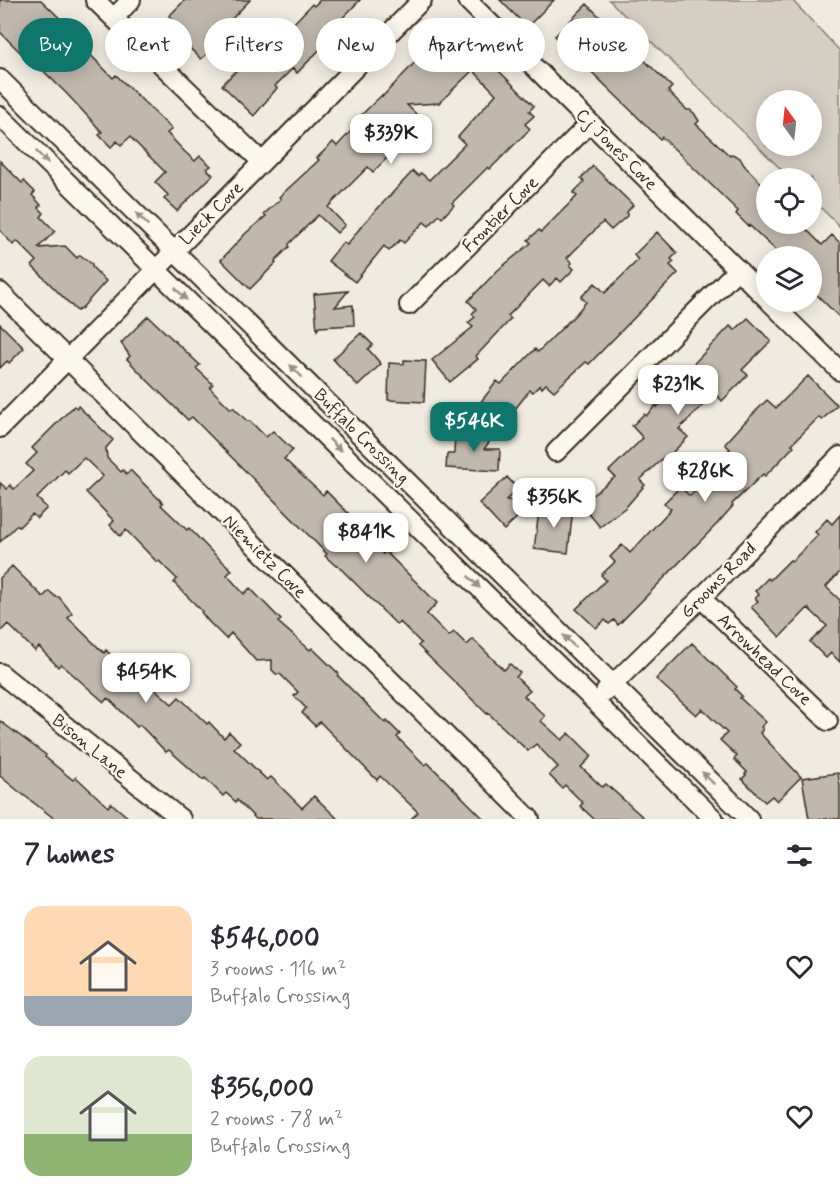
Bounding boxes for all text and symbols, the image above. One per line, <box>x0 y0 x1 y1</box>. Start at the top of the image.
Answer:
chip: Buy <box>18 18 93 72</box>
chip: Rent <box>105 18 192 72</box>
chip: Filters <box>204 18 304 72</box>
chip: New <box>316 18 396 72</box>
chip: Apartment <box>408 18 545 72</box>
chip: House <box>557 18 649 72</box>
north arrow <box>756 90 822 156</box>
map controls <box>756 90 822 312</box>
street label: Cj Jones Cove <box>570 103 663 196</box>
pin: $339K <box>349 114 433 165</box>
text: $339K <box>364 120 418 147</box>
one-way arrow <box>34 150 48 164</box>
button: locate <box>756 168 822 234</box>
street label: Frontier Cove <box>457 171 544 258</box>
street label: Lieck Cove <box>175 176 249 251</box>
one-way arrow <box>135 212 150 226</box>
button: layers <box>756 246 822 312</box>
one-way arrow <box>173 287 188 301</box>
one-way arrow <box>288 364 303 378</box>
pin: $231K <box>636 365 720 416</box>
text: $231K <box>652 371 704 398</box>
street label: Buffalo Crossing <box>308 384 414 490</box>
pin: $546K <box>432 402 516 453</box>
text: $546K <box>444 408 504 435</box>
one-way arrow <box>327 438 341 452</box>
pin: $286K <box>663 452 747 503</box>
text: $286K <box>677 458 733 485</box>
pin: $356K <box>512 478 596 529</box>
text: $356K <box>527 484 582 511</box>
street label: Niemietz Cove <box>217 510 312 604</box>
pin: $841K <box>324 513 408 564</box>
text: $841K <box>337 519 395 546</box>
street label: Grooms Road <box>675 537 762 624</box>
one-way arrow <box>466 575 480 589</box>
street label: Arrowhead Cove <box>712 608 817 711</box>
one-way arrow <box>562 634 576 648</box>
pin: $454K <box>104 653 188 704</box>
text: $454K <box>116 659 176 686</box>
street label: Bison Lane <box>47 709 132 785</box>
one-way arrow <box>701 771 715 785</box>
text: 7 homes <box>24 838 115 872</box>
icon: filters <box>783 839 816 872</box>
text: $546,000 <box>210 922 320 956</box>
icon: home <box>72 930 144 1002</box>
icon: heart <box>783 950 816 983</box>
text: 3 rooms · 116 m² <box>210 956 346 983</box>
text: Buffalo Crossing <box>210 983 350 1010</box>
text: $356,000 <box>210 1072 314 1106</box>
icon: home <box>72 1080 144 1152</box>
icon: heart <box>783 1100 816 1133</box>
text: 2 rooms · 78 m² <box>210 1106 343 1133</box>
text: Buffalo Crossing <box>210 1133 350 1160</box>

